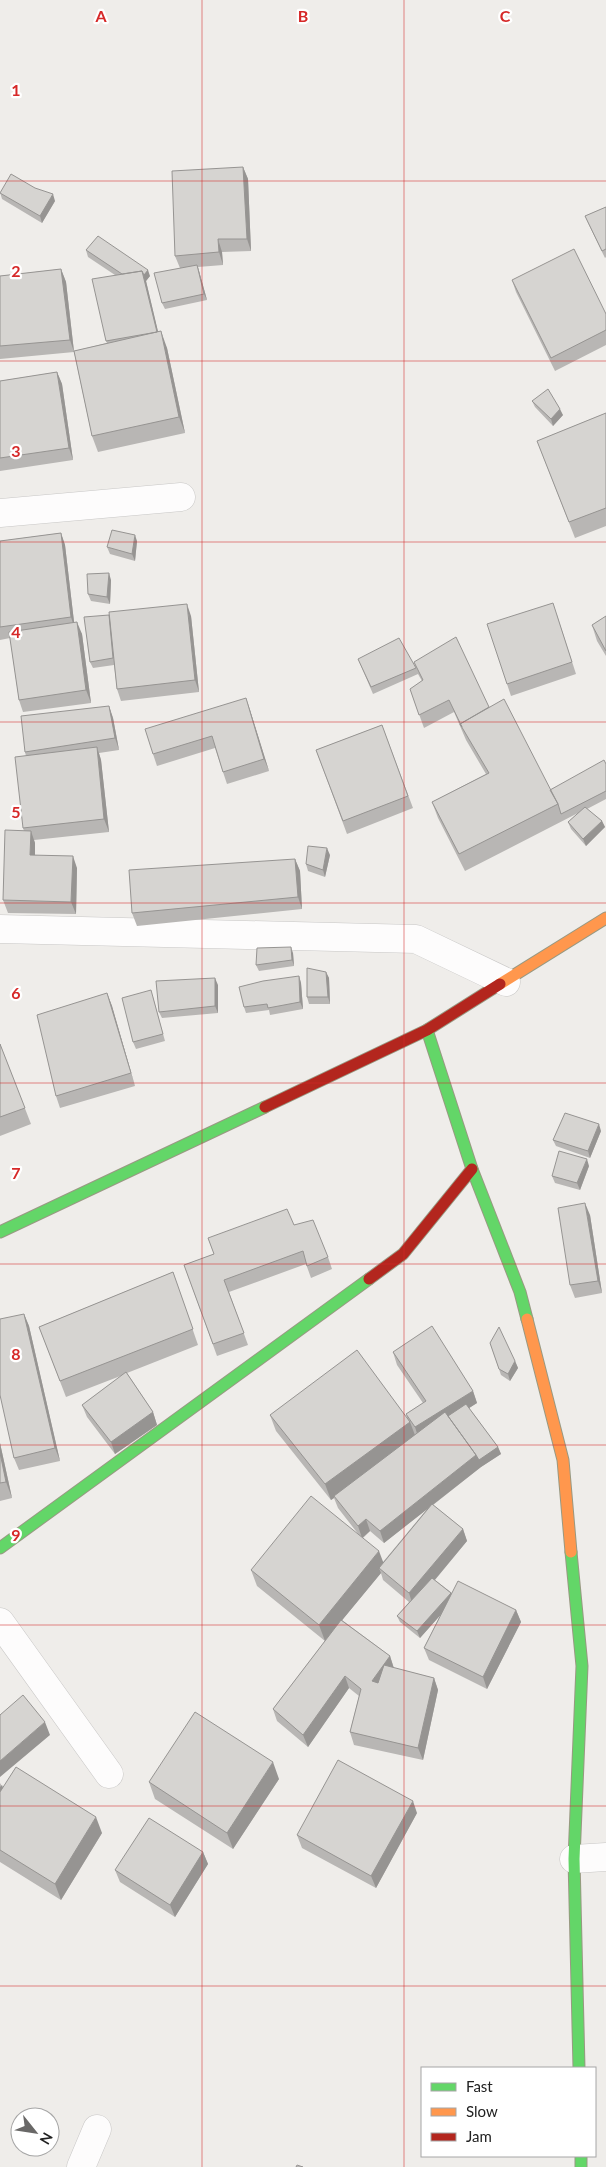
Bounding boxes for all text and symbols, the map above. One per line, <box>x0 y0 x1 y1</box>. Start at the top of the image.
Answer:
text: A <box>94 6 107 25</box>
text: B <box>298 6 308 25</box>
text: C <box>500 6 511 25</box>
text: 1 <box>11 80 21 99</box>
text: 2 <box>11 261 21 280</box>
text: 3 <box>11 441 21 460</box>
text: 4 <box>11 622 21 641</box>
text: 5 <box>11 802 21 821</box>
text: 6 <box>11 983 21 1002</box>
text: 7 <box>11 1163 21 1182</box>
text: 8 <box>11 1344 21 1363</box>
text: 9 <box>11 1525 21 1544</box>
legend <box>421 2067 596 2157</box>
text: Fast <box>466 2077 493 2095</box>
text: Slow <box>466 2102 498 2120</box>
north arrow <box>10 2107 60 2157</box>
text: Jam <box>466 2127 492 2145</box>
text: N <box>37 2130 57 2148</box>

